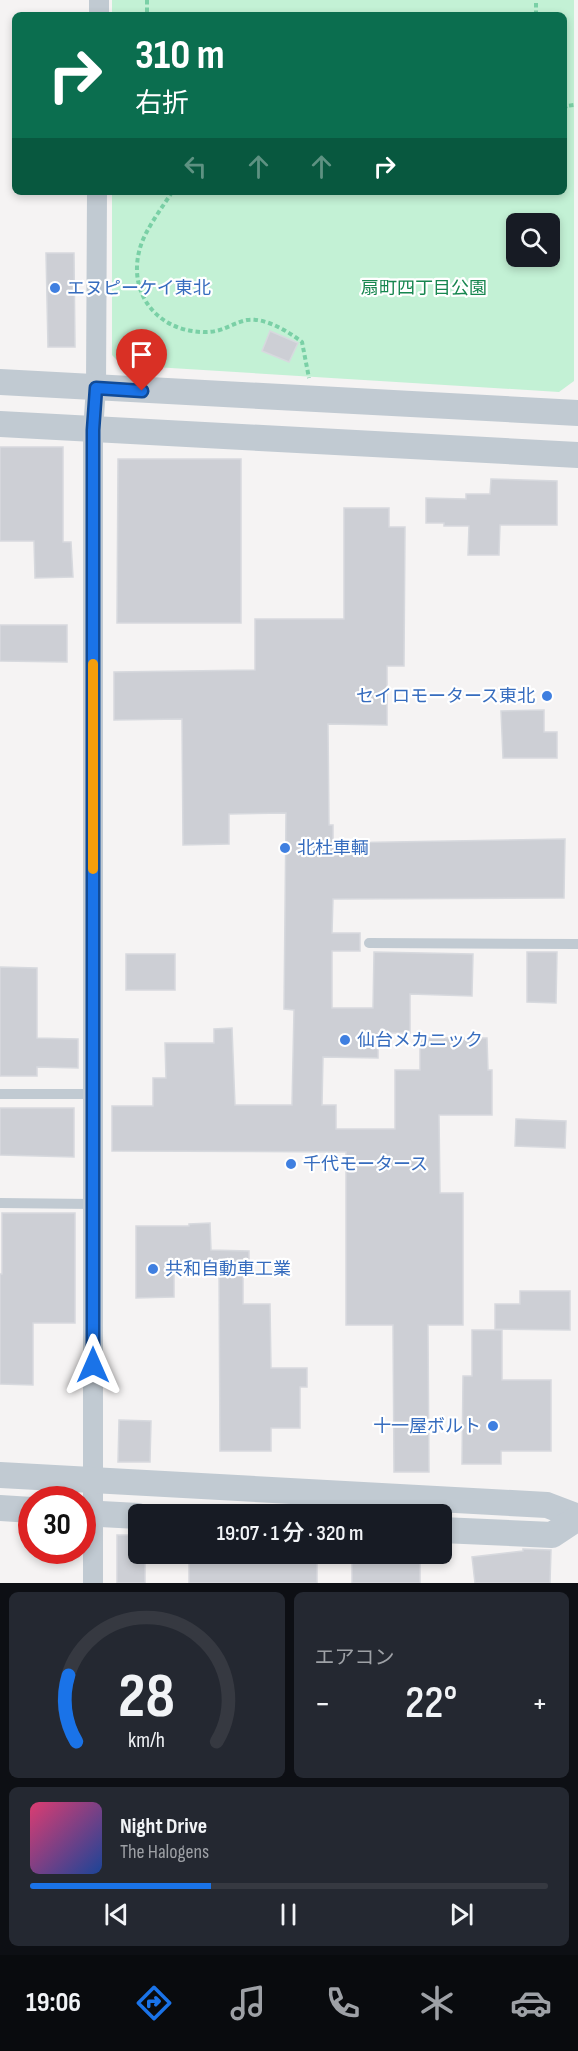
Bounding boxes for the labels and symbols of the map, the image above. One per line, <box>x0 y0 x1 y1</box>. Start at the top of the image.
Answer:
place label: エヌピーケイ東北 <box>67 278 211 299</box>
park label: 扇町四丁目公園 <box>361 278 487 299</box>
marker: エヌピーケイ東北 <box>48 281 62 295</box>
pin <box>116 329 167 391</box>
place label: セイロモータース東北 <box>356 686 535 707</box>
marker: セイロモータース東北 <box>540 689 554 703</box>
place label: 北杜車輌 <box>297 838 369 859</box>
marker: 北杜車輌 <box>278 841 292 855</box>
place label: 仙台メカニック <box>357 1030 483 1051</box>
marker: 仙台メカニック <box>338 1033 352 1047</box>
place label: 千代モータース <box>303 1154 428 1175</box>
marker: 千代モータース <box>284 1157 298 1171</box>
place label: 共和自動車工業 <box>165 1259 291 1280</box>
marker: 共和自動車工業 <box>146 1262 160 1276</box>
position arrow <box>61 1333 125 1397</box>
place label: 十一屋ボルト <box>373 1416 481 1437</box>
marker: 十一屋ボルト <box>486 1419 500 1433</box>
speed limit sign: 30 <box>18 1486 96 1564</box>

